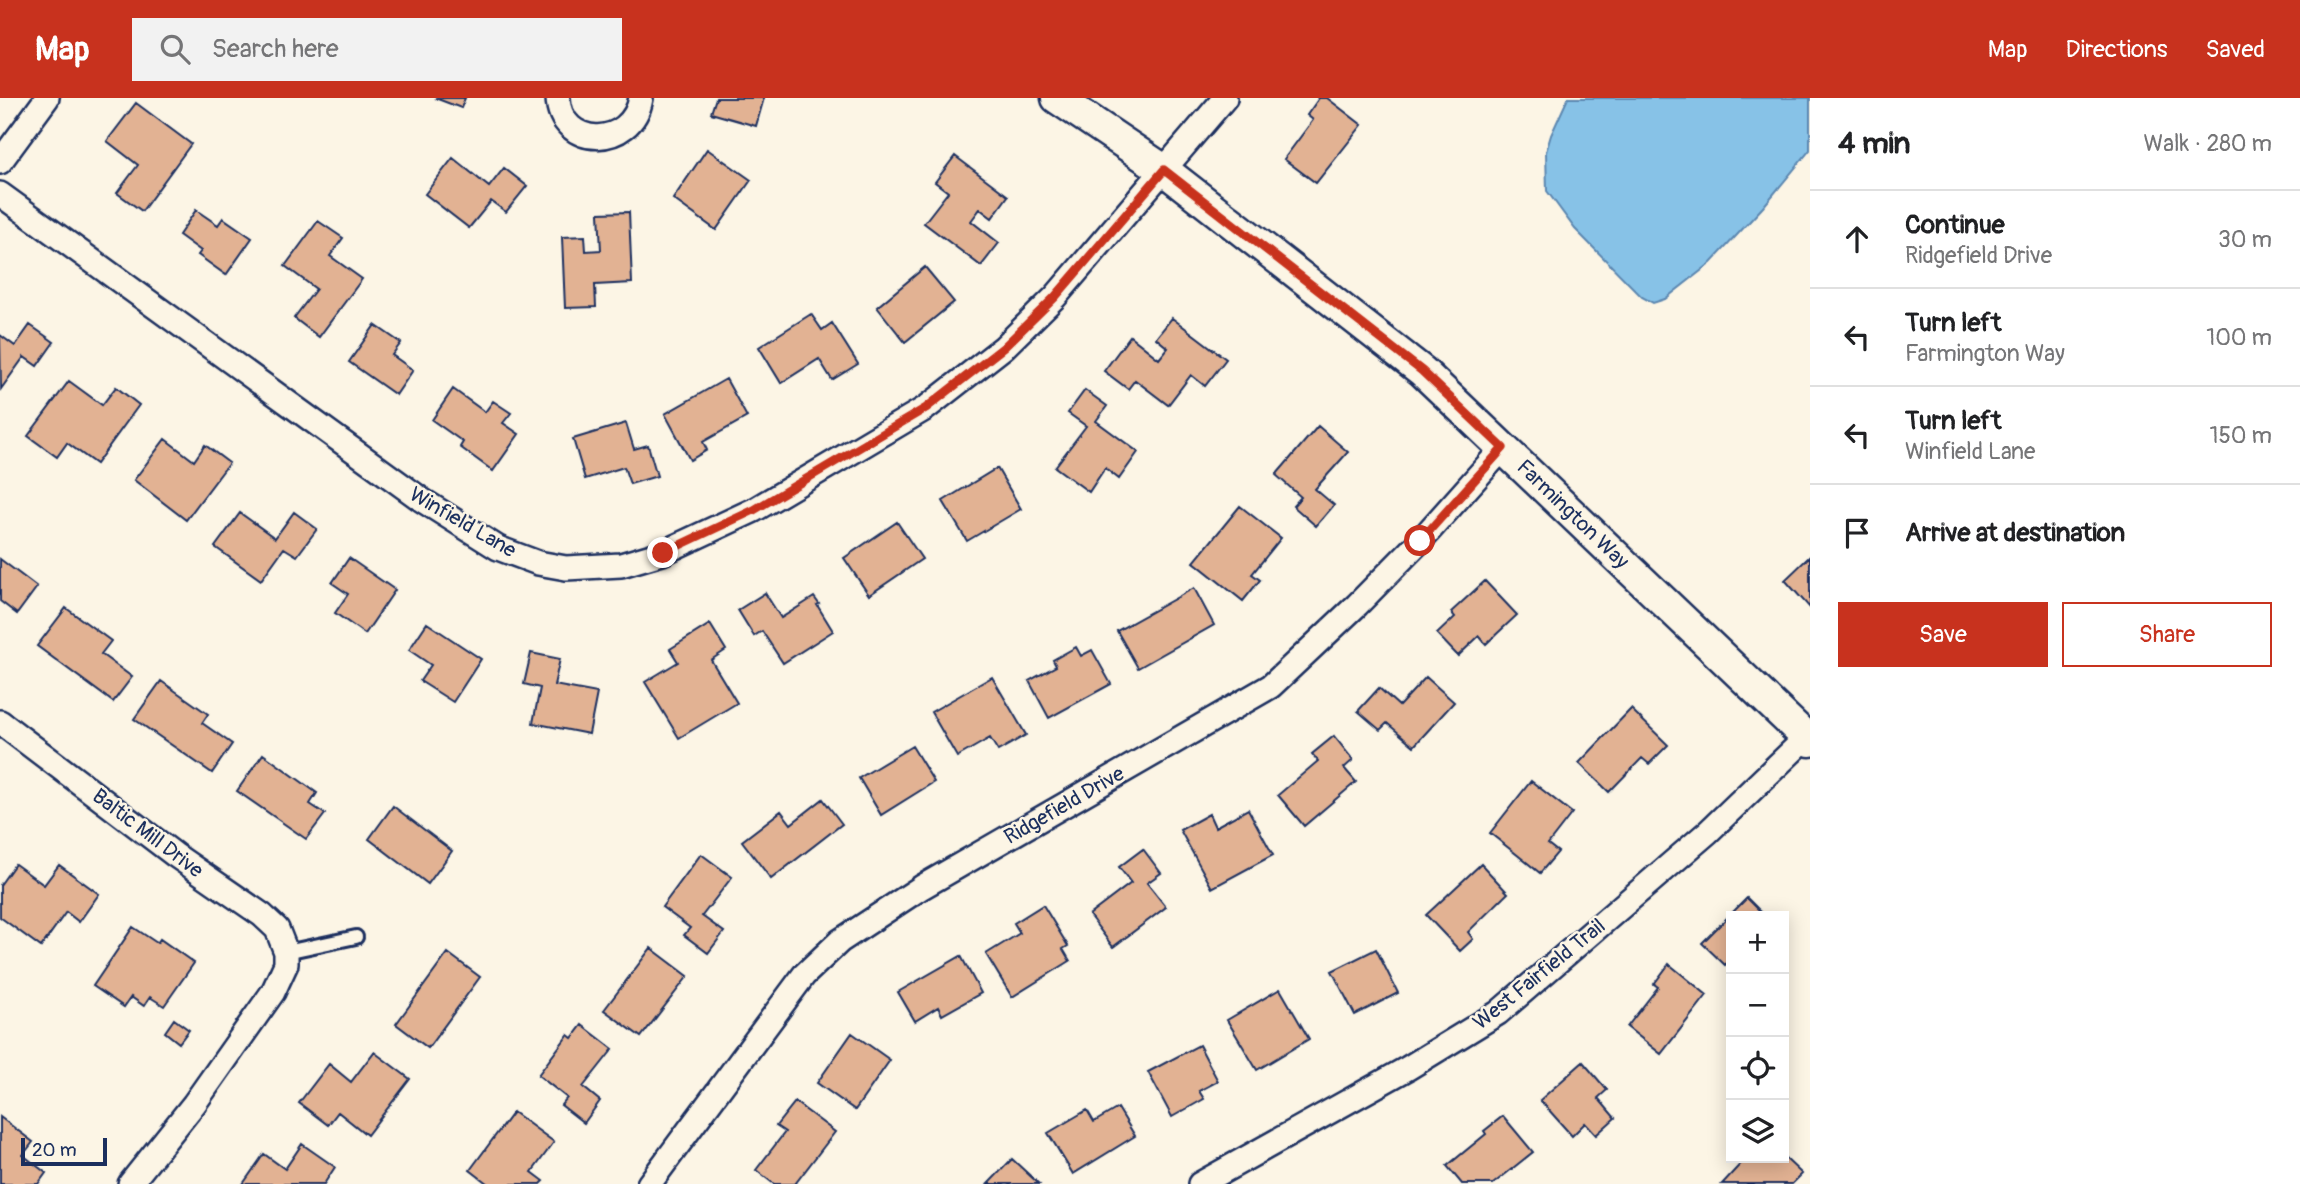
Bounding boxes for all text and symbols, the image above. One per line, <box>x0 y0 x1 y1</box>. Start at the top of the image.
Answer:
search box <box>132 18 622 81</box>
text: Map <box>35 29 90 70</box>
icon: search <box>156 30 194 68</box>
text: Search here <box>212 33 339 65</box>
text: Map <box>1988 35 2028 64</box>
text: Directions <box>2066 35 2167 64</box>
text: Saved <box>2205 35 2265 64</box>
text: 4 min <box>1838 125 1911 162</box>
text: Walk · 280 m <box>2144 129 2272 158</box>
text: Continue <box>1905 209 2005 241</box>
icon: ahead <box>1838 220 1876 258</box>
text: 30 m <box>2218 225 2272 254</box>
text: Ridgefield Drive <box>1905 241 2052 270</box>
text: Turn left <box>1905 307 2001 339</box>
icon: left <box>1838 318 1876 356</box>
text: 100 m <box>2206 323 2272 352</box>
text: Farmington Way <box>1905 339 2065 368</box>
text: Turn left <box>1905 405 2001 437</box>
icon: left <box>1838 416 1876 454</box>
text: 150 m <box>2209 421 2272 450</box>
text: Winfield Lane <box>1905 437 2035 466</box>
street label: Farmington Way <box>1511 454 1635 575</box>
street label: Winfield Lane <box>404 481 522 564</box>
icon: arrive <box>1838 514 1876 552</box>
text: Arrive at destination <box>1905 517 2125 549</box>
route start <box>1404 525 1435 556</box>
route end <box>647 537 678 568</box>
button: Save <box>1838 602 2048 667</box>
button: Share <box>2062 602 2272 667</box>
street label: Ridgefield Drive <box>999 760 1130 851</box>
street label: Baltic Mill Drive <box>87 783 209 884</box>
map controls <box>1726 911 1789 1163</box>
button: + <box>1726 911 1789 974</box>
street label: West Fairfield Trail <box>1468 913 1611 1036</box>
button: − <box>1726 974 1789 1037</box>
button: locate <box>1726 1037 1789 1100</box>
button: layers <box>1726 1100 1789 1163</box>
scale bar <box>21 1135 107 1167</box>
text: 20 m <box>32 1138 77 1162</box>

